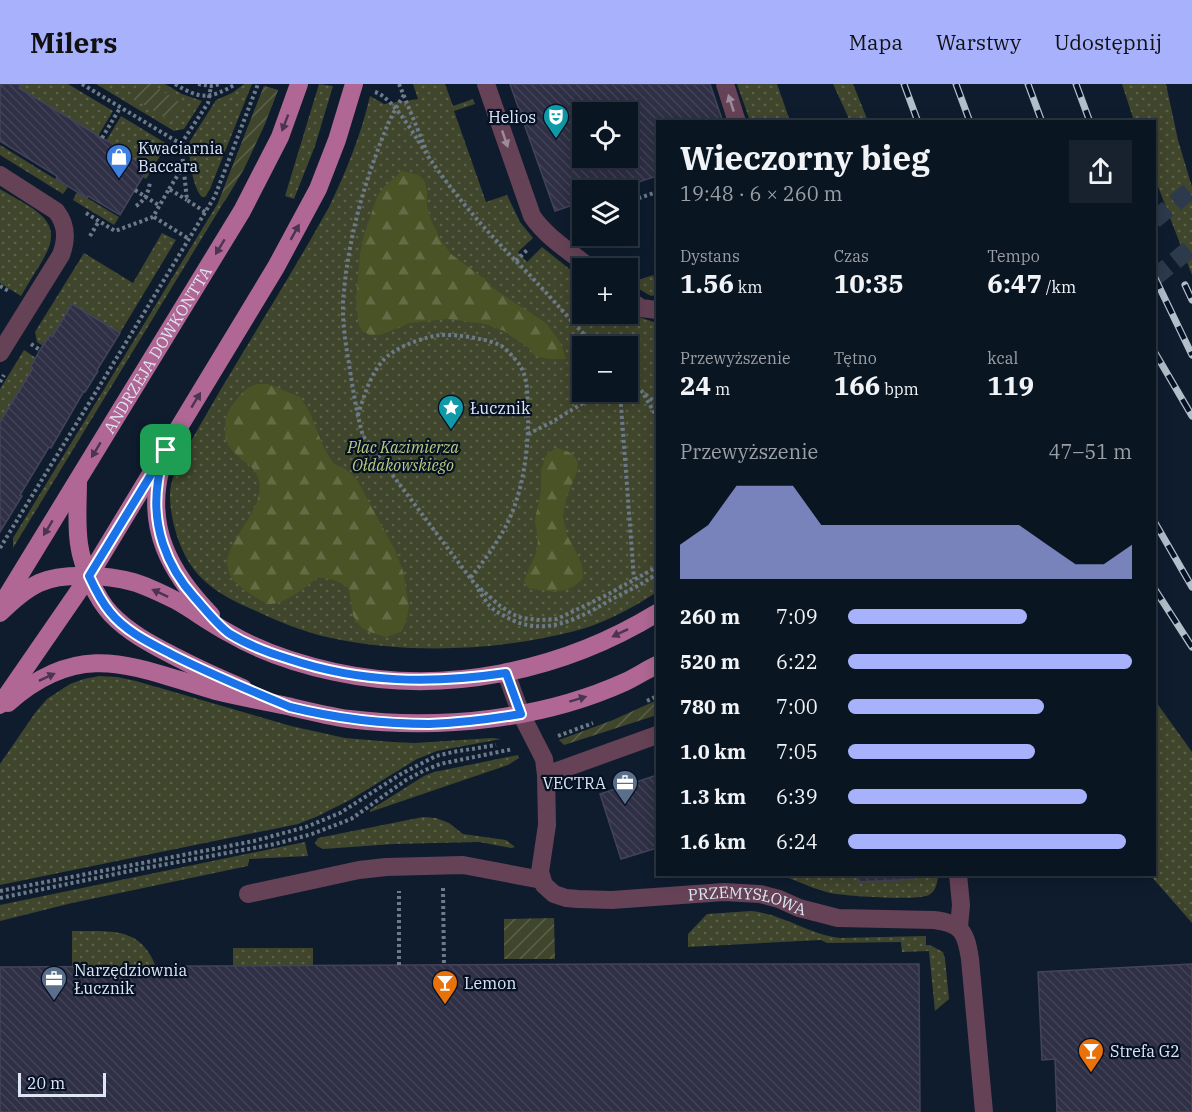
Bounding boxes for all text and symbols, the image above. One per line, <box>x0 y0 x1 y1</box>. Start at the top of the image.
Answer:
text: Milers <box>30 24 117 61</box>
text: Mapa <box>849 28 903 56</box>
text: Warstwy <box>936 28 1021 56</box>
text: Udostępnij <box>1054 28 1162 56</box>
one-way arrow <box>726 94 736 112</box>
theatre icon: Helios <box>541 102 571 140</box>
map controls <box>572 102 638 402</box>
button: locate <box>572 102 638 168</box>
place label: Helios <box>488 107 536 127</box>
one-way arrow <box>280 114 290 132</box>
one-way arrow <box>501 130 511 148</box>
text: Wieczorny bieg <box>680 136 930 179</box>
place label: Kwaciarnia Baccara <box>138 138 223 176</box>
button: share <box>1069 140 1132 203</box>
shop icon: Kwaciarnia Baccara <box>104 142 134 180</box>
button: layers <box>572 180 638 246</box>
text: 19:48 · 6 × 260 m <box>680 180 843 207</box>
one-way arrow <box>290 224 301 240</box>
one-way arrow <box>214 239 225 255</box>
text: Dystans <box>680 246 740 266</box>
text: Czas <box>834 246 869 266</box>
text: Tempo <box>987 246 1040 266</box>
button: + <box>572 258 638 324</box>
street label: ANDRZEJA DOWKONTTA <box>99 263 216 437</box>
text: 1.56 <box>680 266 734 300</box>
text: 10:35 <box>834 266 904 300</box>
text: 6:47 <box>987 266 1042 300</box>
text: km <box>734 277 762 297</box>
text: /km <box>1042 277 1076 297</box>
button: − <box>572 336 638 402</box>
text: Przewyższenie <box>680 348 791 368</box>
text: Tętno <box>834 348 877 368</box>
text: kcal <box>987 348 1018 368</box>
text: 24 <box>680 368 711 402</box>
text: 166 <box>834 368 880 402</box>
text: 119 <box>987 368 1034 402</box>
text: m <box>711 379 730 399</box>
text: bpm <box>880 379 919 399</box>
one-way arrow <box>191 392 202 408</box>
place icon: Łucznik <box>436 393 466 431</box>
place label: Łucznik <box>470 398 531 418</box>
pin <box>140 424 191 475</box>
icon: arrive <box>149 433 182 466</box>
park label: Plac Kazimierza Ołdakowskiego <box>346 437 459 475</box>
text: Przewyższenie <box>680 438 818 465</box>
text: 47–51 m <box>1049 438 1132 465</box>
one-way arrow <box>90 441 101 458</box>
one-way arrow <box>43 520 53 537</box>
one-way arrow <box>152 589 169 598</box>
text: 260 m <box>680 603 740 630</box>
text: 7:09 <box>776 603 818 630</box>
one-way arrow <box>612 628 629 638</box>
text: 520 m <box>680 648 740 675</box>
text: 6:22 <box>776 648 818 675</box>
one-way arrow <box>39 672 56 681</box>
text: 780 m <box>680 693 740 720</box>
text: 7:00 <box>776 693 818 720</box>
one-way arrow <box>569 694 587 703</box>
text: 1.0 km <box>680 738 746 765</box>
text: 7:05 <box>776 738 818 765</box>
office icon: VECTRA <box>610 768 640 806</box>
place label: VECTRA <box>542 773 606 793</box>
text: 1.3 km <box>680 783 746 810</box>
text: 6:39 <box>776 783 818 810</box>
text: 1.6 km <box>680 828 746 855</box>
text: 6:24 <box>776 828 818 855</box>
street label: PRZEMYSŁOWA <box>687 882 808 919</box>
place label: Narzędziownia Łucznik <box>74 960 187 998</box>
office icon: Narzędziownia Łucznik <box>39 964 69 1002</box>
bar icon: Lemon <box>430 968 460 1006</box>
place label: Lemon <box>464 973 517 993</box>
bar icon: Strefa G2 <box>1076 1036 1106 1074</box>
place label: Strefa G2 <box>1110 1041 1180 1061</box>
scale bar <box>18 1070 106 1098</box>
text: 20 m <box>27 1073 65 1093</box>

